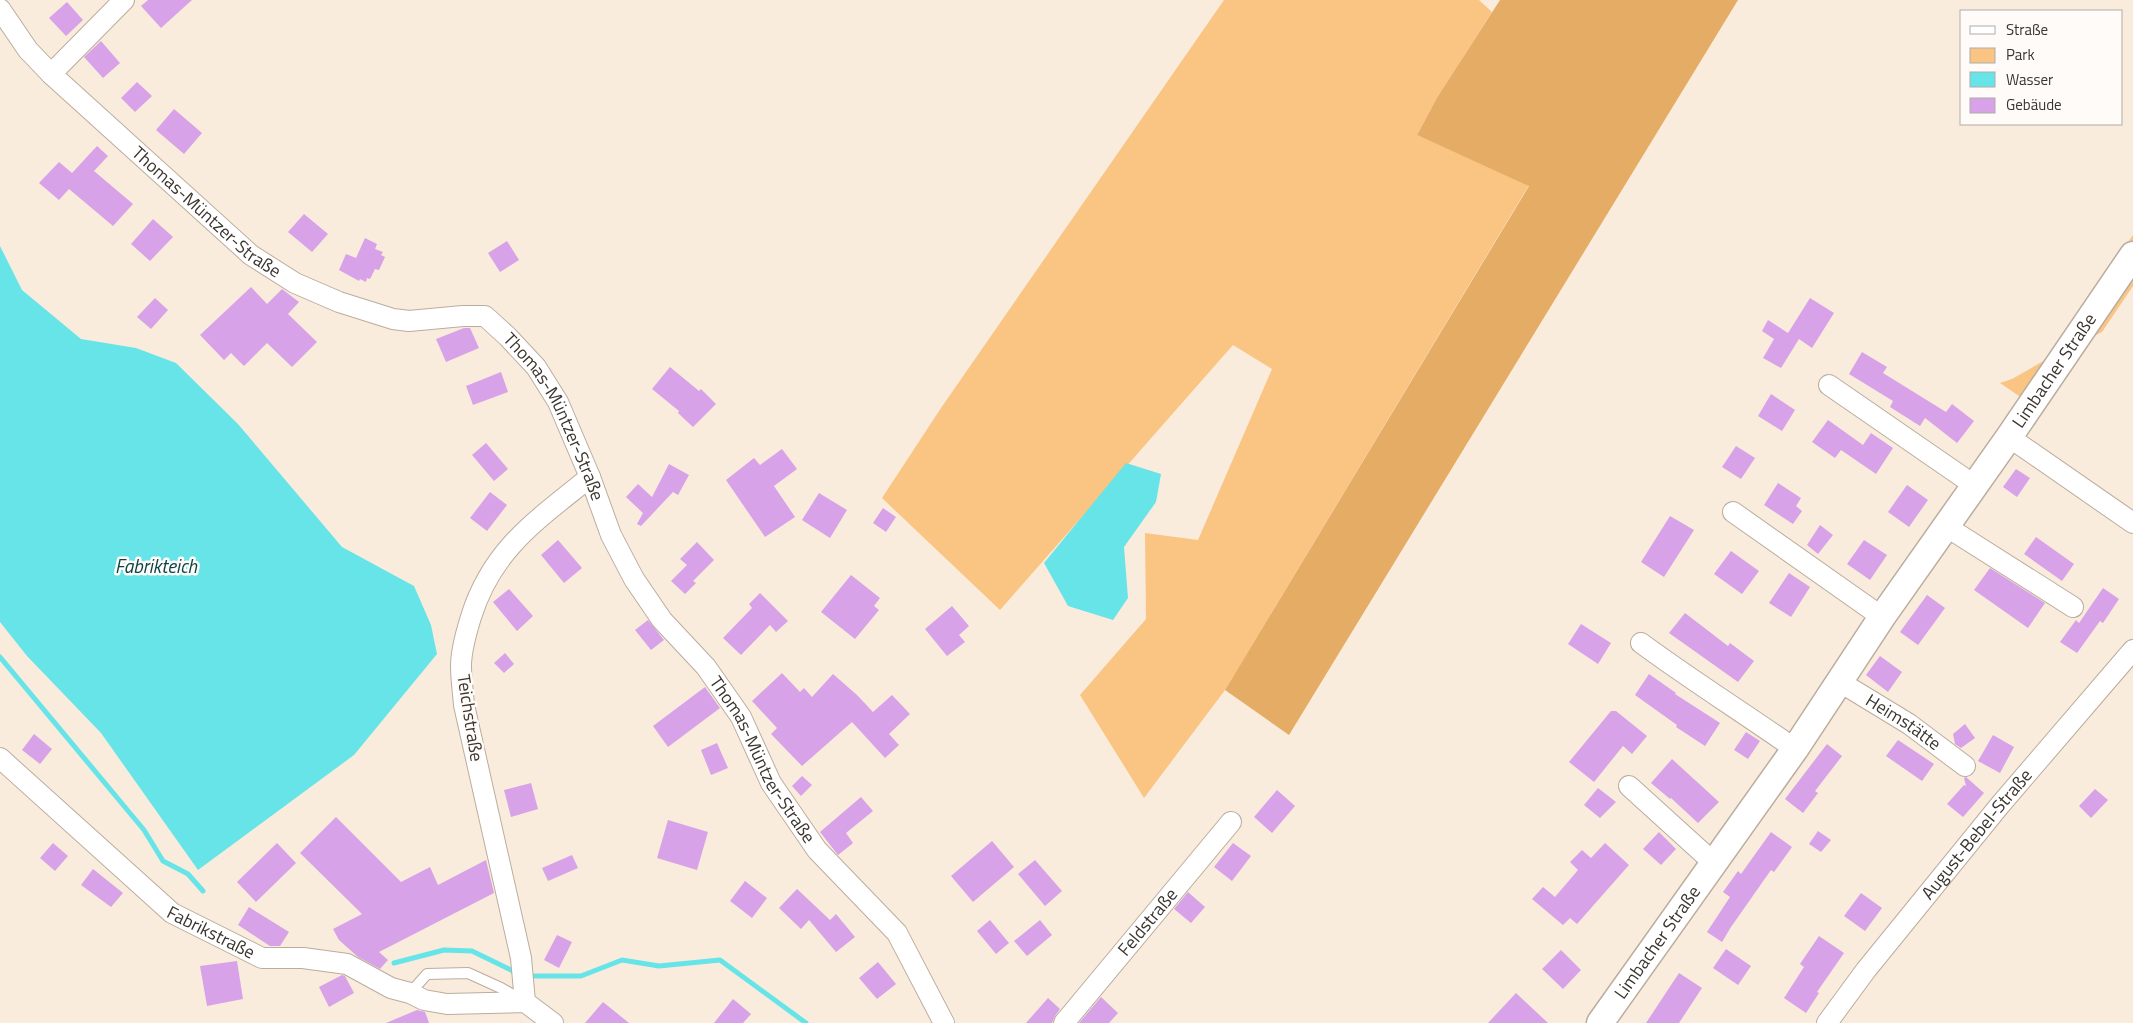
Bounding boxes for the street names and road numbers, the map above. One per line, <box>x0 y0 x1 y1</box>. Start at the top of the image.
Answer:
street label: Thomas-Müntzer-Straße <box>126 139 287 284</box>
street label: Limbacher Straße <box>2005 308 2103 433</box>
street label: Thomas-Müntzer-Straße <box>497 326 611 504</box>
street label: Thomas-Müntzer-Straße <box>703 670 822 848</box>
street label: Teichstraße <box>450 672 491 763</box>
street label: Heimstätte <box>1861 687 1947 757</box>
street label: August-Bebel-Straße <box>1914 763 2038 905</box>
street label: Limbacher Straße <box>1607 880 1707 1004</box>
street label: Feldstraße <box>1111 882 1184 962</box>
street label: Fabrikstraße <box>162 899 260 965</box>

